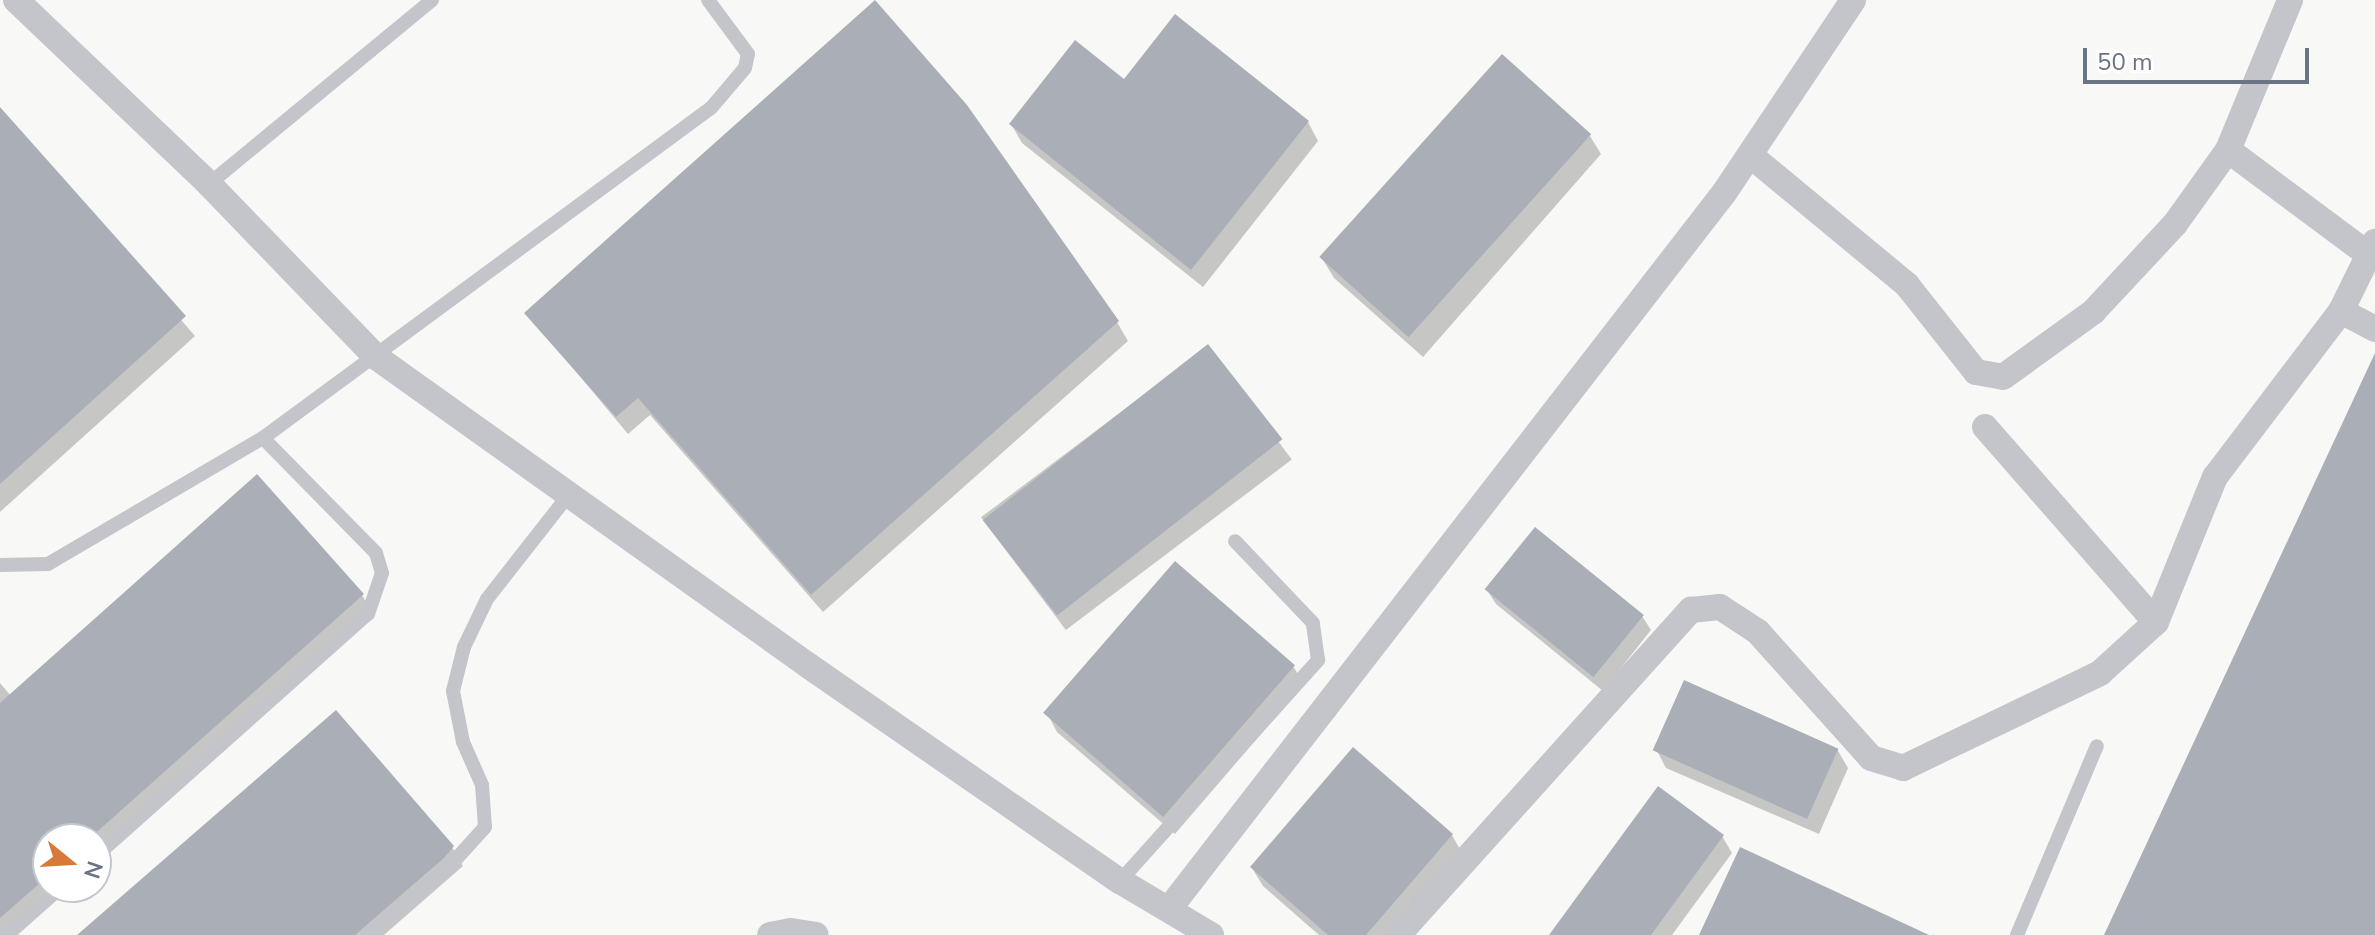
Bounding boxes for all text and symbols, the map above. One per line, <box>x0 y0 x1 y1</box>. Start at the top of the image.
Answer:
scale bar <box>2087 32 2313 82</box>
text: 50 m <box>2097 46 2153 78</box>
north arrow <box>32 823 112 903</box>
text: N <box>76 857 110 882</box>

